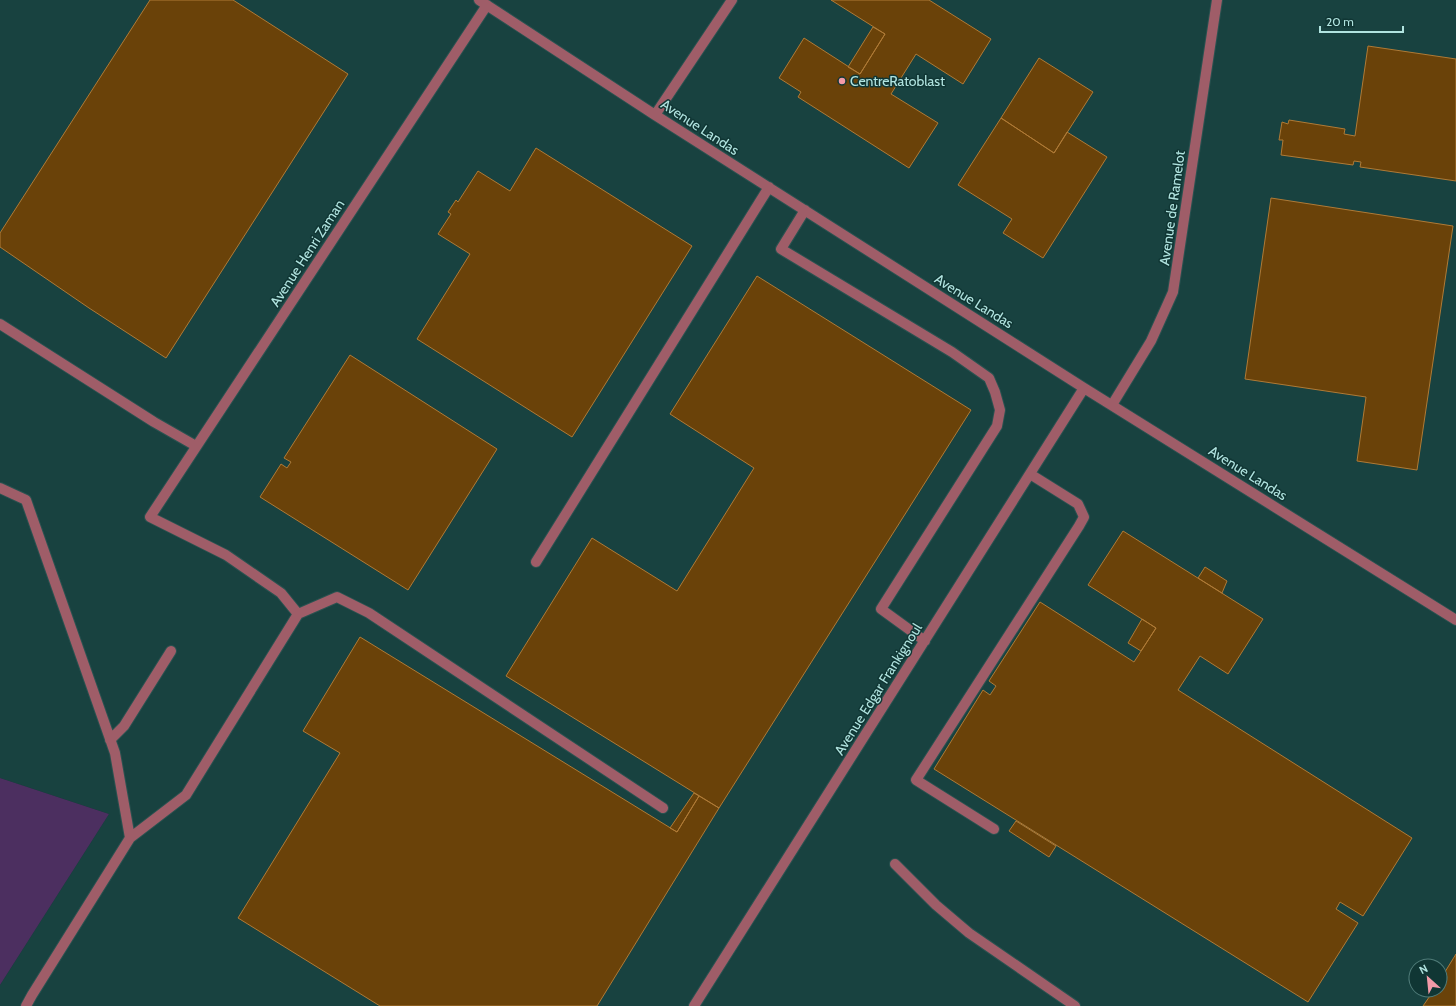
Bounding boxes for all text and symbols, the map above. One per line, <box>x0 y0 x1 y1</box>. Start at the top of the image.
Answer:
scale bar <box>1320 8 1403 34</box>
text: 20 m <box>1326 14 1354 29</box>
place label: CentreRatoblast <box>850 72 945 90</box>
marker: CentreRatoblast <box>837 76 847 86</box>
street label: Avenue Landas <box>658 95 743 159</box>
street label: Avenue de Ramelot <box>1155 149 1189 267</box>
street label: Avenue Henri Zaman <box>266 196 348 310</box>
street label: Avenue Landas <box>931 270 1017 332</box>
street label: Avenue Landas <box>1205 442 1291 504</box>
street label: Avenue Edgar Frankignoul <box>830 619 926 758</box>
north arrow <box>1408 958 1448 998</box>
text: N <box>1417 961 1430 977</box>

